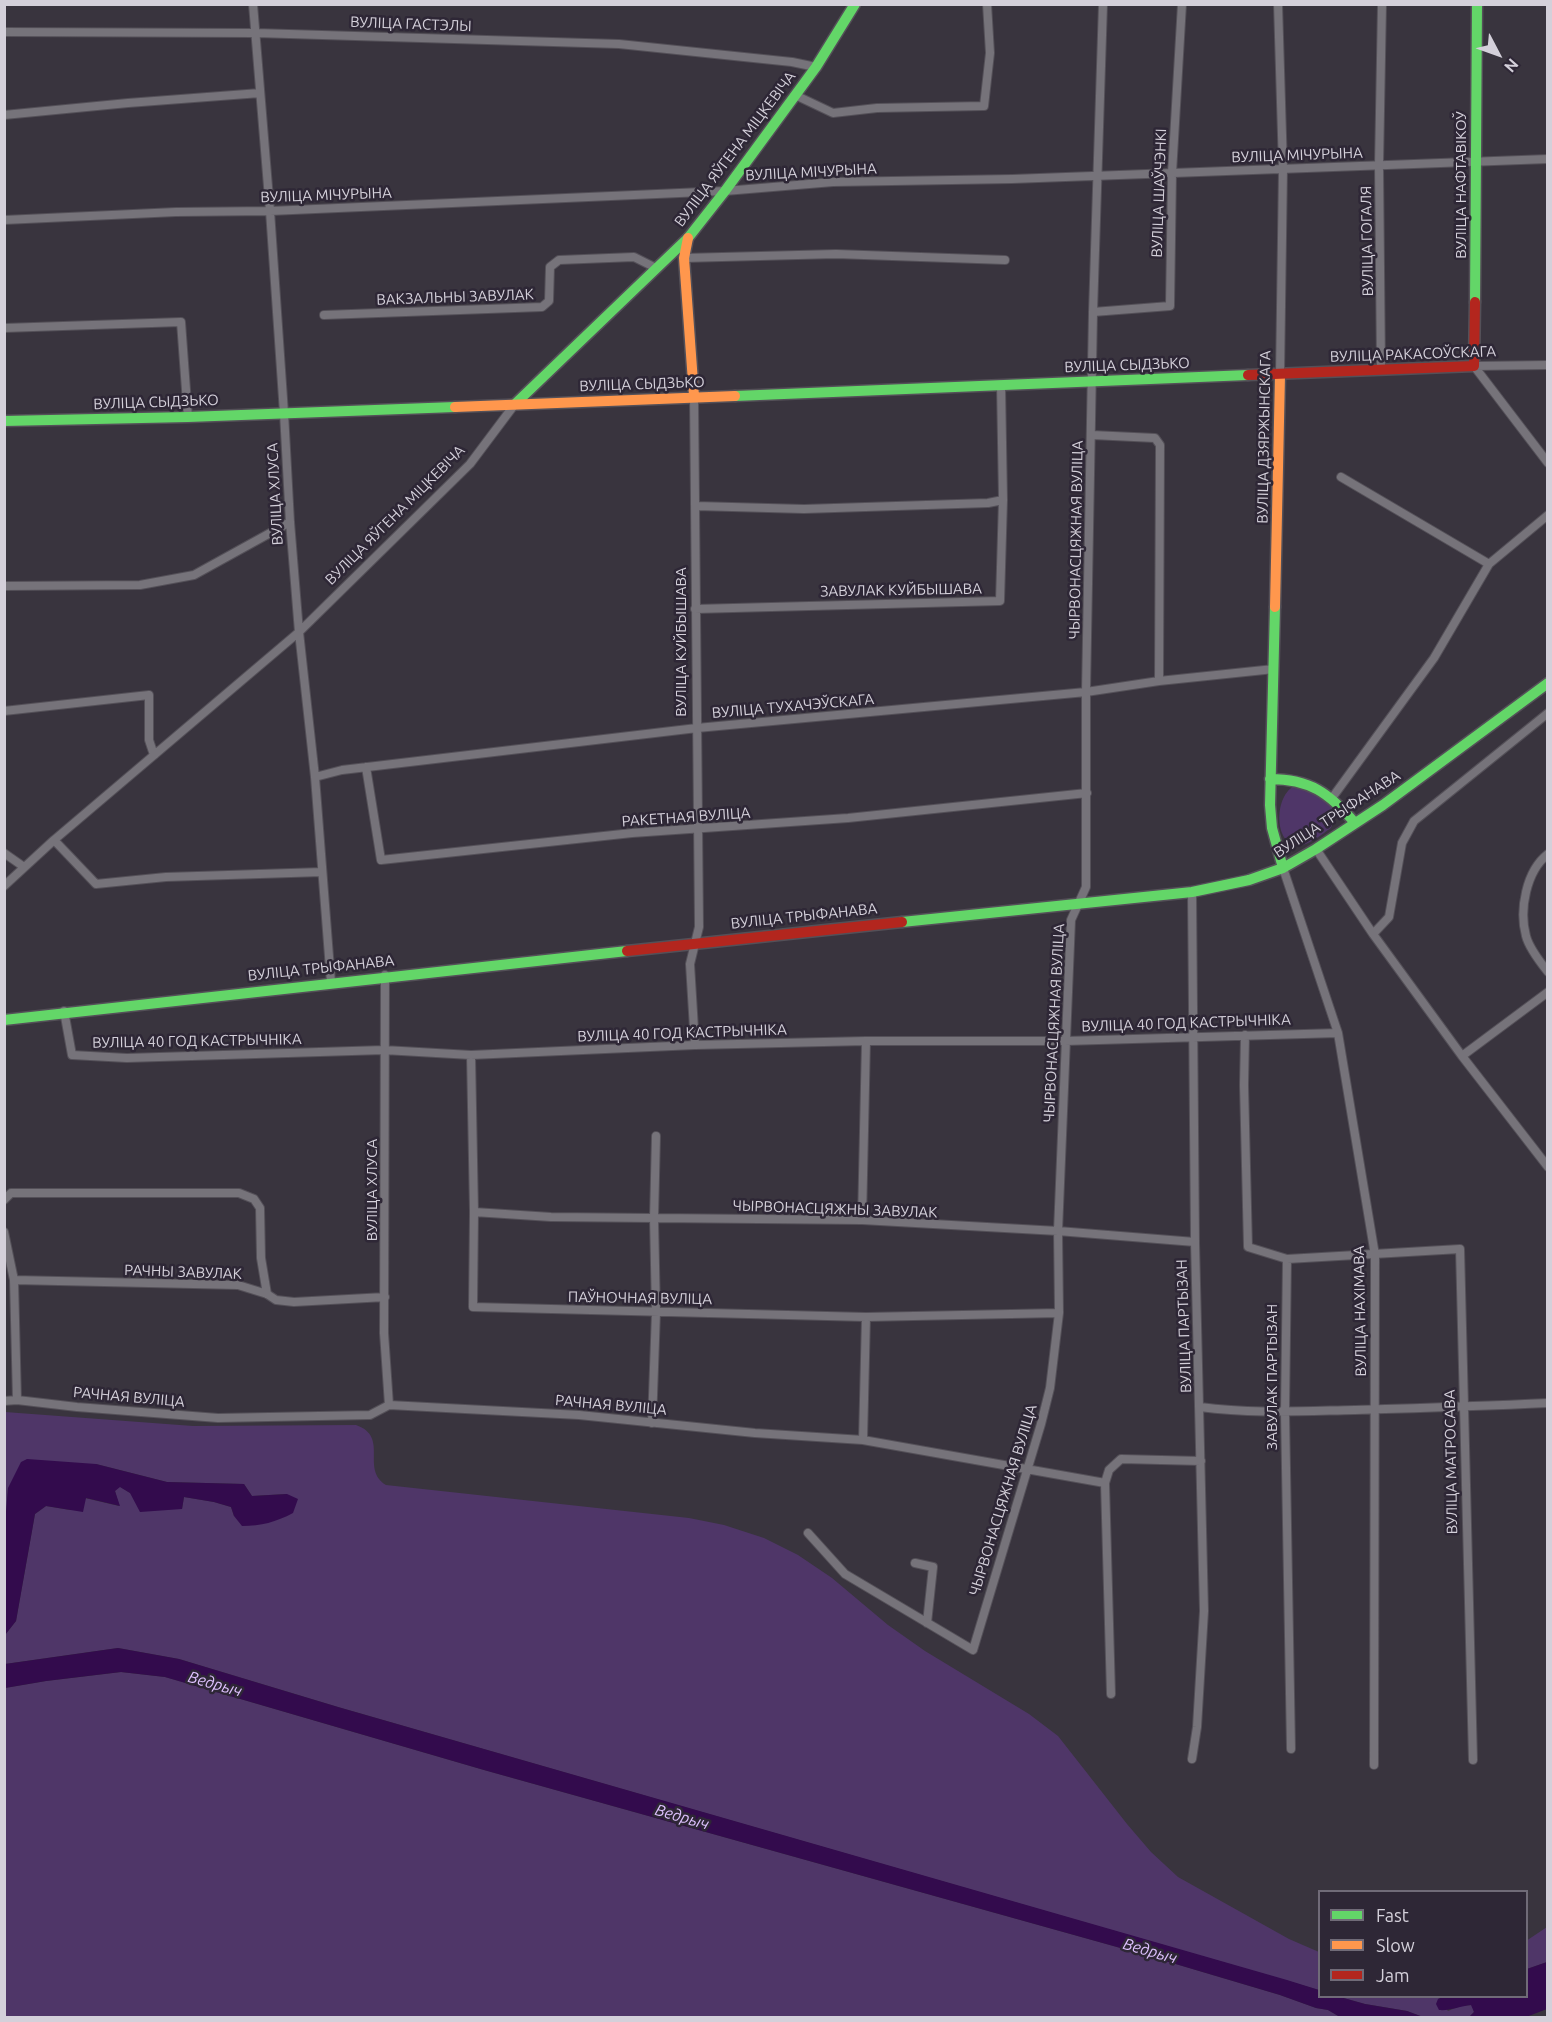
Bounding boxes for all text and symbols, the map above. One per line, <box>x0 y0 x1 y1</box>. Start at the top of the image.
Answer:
street label: ВУЛІЦА ГАСТЭЛЫ <box>350 13 472 35</box>
north arrow <box>1468 24 1528 84</box>
text: N <box>1501 55 1522 76</box>
street label: ВУЛІЦА ЯЎГЕНА МІЦКЕВІЧА <box>671 68 799 230</box>
street label: ВУЛІЦА НАФТАВІКОЎ <box>1452 111 1470 259</box>
street label: ВУЛІЦА ШАЎЧЭНКІ <box>1148 128 1170 258</box>
street label: ВУЛІЦА МІЧУРЫНА <box>1231 144 1363 166</box>
street label: ВУЛІЦА МІЧУРЫНА <box>745 160 877 184</box>
street label: ВУЛІЦА МІЧУРЫНА <box>260 184 392 206</box>
street label: ВУЛІЦА ГОГАЛЯ <box>1357 186 1377 296</box>
street label: ВАКЗАЛЬНЫ ЗАВУЛАК <box>376 285 534 309</box>
street label: ВУЛІЦА РАКАСОЎСКАГА <box>1330 342 1496 366</box>
street label: ВУЛІЦА ДЗЯРЖЫНСКАГА <box>1253 350 1275 524</box>
street label: ВУЛІЦА СЫДЗЬКО <box>1064 354 1190 376</box>
street label: ВУЛІЦА СЫДЗЬКО <box>579 373 705 395</box>
street label: ВУЛІЦА СЫДЗЬКО <box>93 391 219 413</box>
street label: ЧЫРВОНАСЦЯЖНАЯ ВУЛІЦА <box>1065 440 1087 640</box>
street label: ВУЛІЦА ЯЎГЕНА МІЦКЕВІЧА <box>321 441 469 589</box>
street label: ВУЛІЦА ХЛУСА <box>263 442 287 546</box>
street label: ВУЛІЦА КУЙБЫШАВА <box>672 567 690 717</box>
street label: ЗАВУЛАК КУЙБЫШАВА <box>820 580 982 600</box>
street label: ВУЛІЦА ТУХАЧЭЎСКАГА <box>711 690 875 722</box>
street label: ВУЛІЦА ТРЫФАНАВА <box>1270 766 1404 862</box>
street label: РАКЕТНАЯ ВУЛІЦА <box>621 804 751 830</box>
street label: ВУЛІЦА ТРЫФАНАВА <box>730 899 878 933</box>
street label: ЧЫРВОНАСЦЯЖНАЯ ВУЛІЦА <box>1040 923 1068 1123</box>
street label: ВУЛІЦА ТРЫФАНАВА <box>247 951 395 985</box>
street label: ВУЛІЦА 40 ГОД КАСТРЫЧНІКА <box>1081 1010 1291 1036</box>
street label: ВУЛІЦА 40 ГОД КАСТРЫЧНІКА <box>577 1020 787 1046</box>
street label: ВУЛІЦА 40 ГОД КАСТРЫЧНІКА <box>92 1030 302 1052</box>
street label: ВУЛІЦА ХЛУСА <box>363 1139 381 1241</box>
street label: ЧЫРВОНАСЦЯЖНЫ ЗАВУЛАК <box>732 1196 938 1222</box>
street label: ВУЛІЦА НАХІМАВА <box>1350 1245 1370 1377</box>
street label: ВУЛІЦА ПАРТЫЗАН <box>1173 1259 1195 1393</box>
street label: РАЧНЫ ЗАВУЛАК <box>124 1261 242 1283</box>
street label: ПАЎНОЧНАЯ ВУЛІЦА <box>568 1288 712 1308</box>
street label: ЗАВУЛАК ПАРТЫЗАН <box>1263 1304 1281 1450</box>
street label: РАЧНАЯ ВУЛІЦА <box>72 1383 186 1411</box>
street label: ВУЛІЦА МАТРОСАВА <box>1441 1389 1461 1535</box>
street label: РАЧНАЯ ВУЛІЦА <box>554 1391 668 1419</box>
street label: ЧЫРВОНАСЦЯЖНАЯ ВУЛІЦА <box>965 1402 1041 1598</box>
water label: Ведрыч <box>186 1667 244 1701</box>
water label: Ведрыч <box>653 1800 711 1834</box>
legend <box>1318 1890 1528 1998</box>
text: Fast <box>1376 1905 1409 1925</box>
water label: Ведрыч <box>1121 1934 1179 1968</box>
text: Slow <box>1376 1935 1415 1955</box>
text: Jam <box>1376 1965 1410 1985</box>

